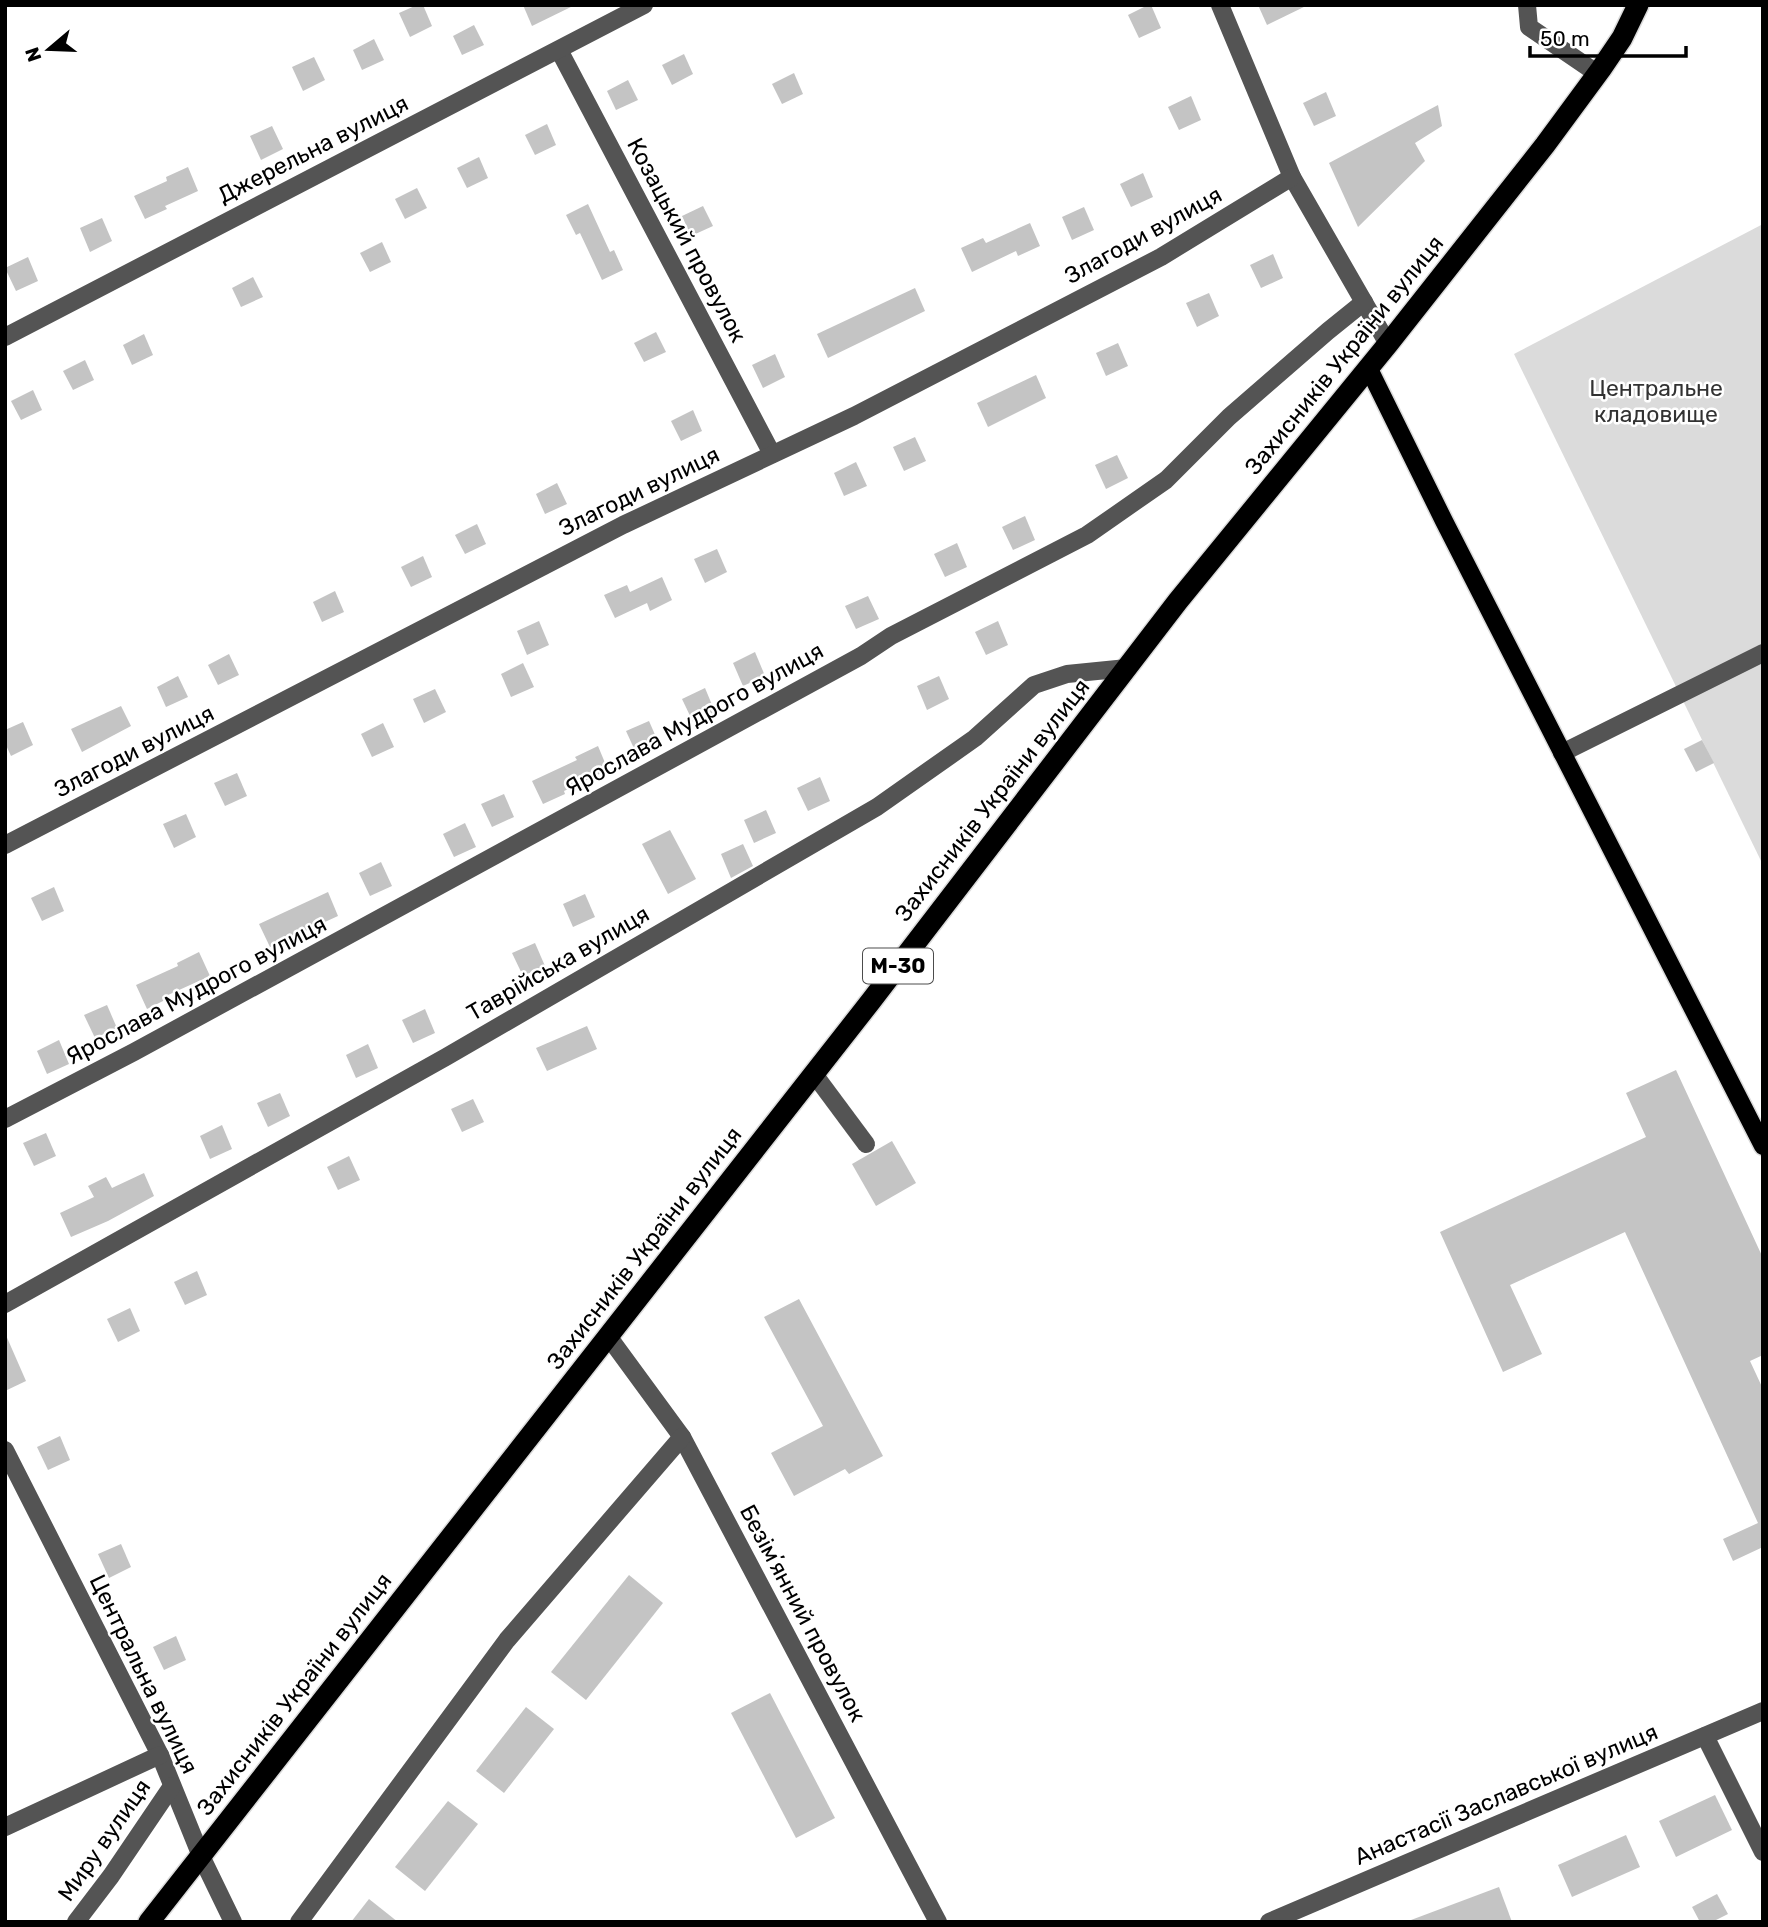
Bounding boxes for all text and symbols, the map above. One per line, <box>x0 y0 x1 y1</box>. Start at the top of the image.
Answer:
north arrow <box>14 14 84 84</box>
scale bar <box>1530 14 1686 58</box>
text: 50 m <box>1540 26 1590 51</box>
text: N <box>20 44 46 65</box>
street label: Джерельна вулиця <box>213 89 413 209</box>
street label: Козацький провулок <box>621 133 753 347</box>
street label: Злагоди вулиця <box>1059 180 1227 290</box>
street label: Захисників України вулиця <box>1239 230 1449 480</box>
park label: Центральне кладовище <box>1589 374 1723 428</box>
street label: Злагоди вулиця <box>554 440 724 542</box>
street label: Ярослава Мудрого вулиця <box>560 636 828 802</box>
street label: Захисників України вулиця <box>889 673 1095 927</box>
street label: Злагоди вулиця <box>49 699 219 803</box>
street label: Таврійська вулиця <box>462 899 654 1027</box>
street label: Ярослава Мудрого вулиця <box>61 909 331 1071</box>
road number: М-30 <box>863 948 933 984</box>
street label: Захисників України вулиця <box>541 1121 747 1375</box>
street label: Безімʼянний провулок <box>734 1500 872 1726</box>
street label: Захисників України вулиця <box>191 1567 397 1821</box>
street label: Центральна вулиця <box>84 1570 204 1778</box>
street label: Анастасії Заславської вулиця <box>1350 1717 1662 1871</box>
street label: Миру вулиця <box>52 1774 156 1906</box>

